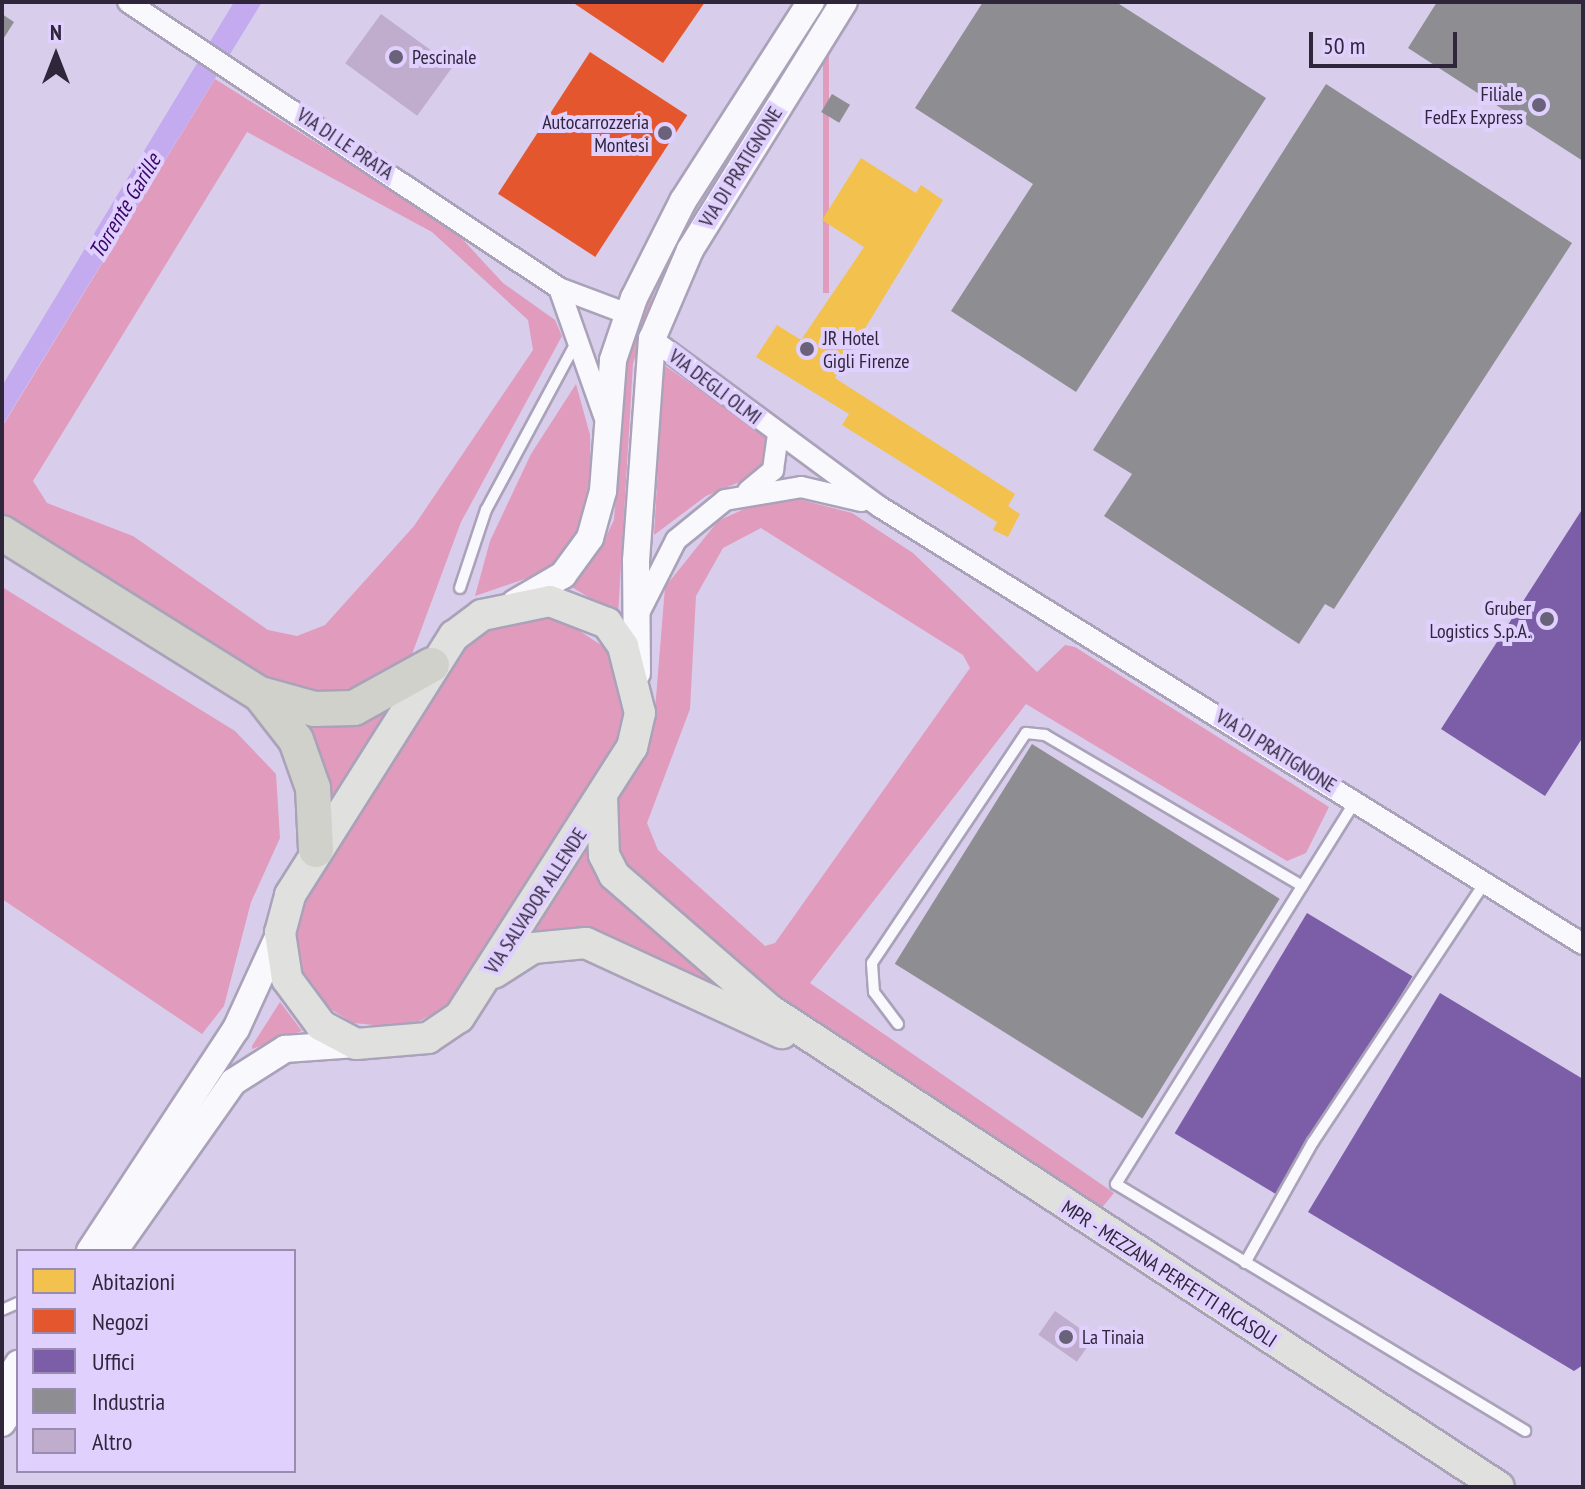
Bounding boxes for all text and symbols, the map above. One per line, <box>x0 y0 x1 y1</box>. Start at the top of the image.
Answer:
north arrow <box>16 16 96 96</box>
scale bar <box>1313 16 1461 66</box>
text: N <box>50 18 62 46</box>
text: 50 m <box>1323 30 1365 61</box>
place label: Pescinale <box>412 45 477 69</box>
marker: Pescinale <box>387 48 405 66</box>
place label: Filiale FedEx Express <box>1424 82 1523 129</box>
marker: Filiale FedEx Express <box>1530 96 1548 114</box>
street label: VIA DI PRATIGNONE <box>694 102 788 232</box>
street label: VIA DI LE PRATA <box>292 103 398 185</box>
place label: Autocarrozzeria Montesi <box>542 110 649 157</box>
marker: Autocarrozzeria Montesi <box>656 124 674 142</box>
water label: Torrente Garille <box>83 149 167 263</box>
place label: JR Hotel Gigli Firenze <box>823 326 909 373</box>
marker: JR Hotel Gigli Firenze <box>798 340 816 358</box>
street label: VIA DEGLI OLMI <box>664 344 766 430</box>
place label: Gruber Logistics S.p.A. <box>1430 596 1531 643</box>
marker: Gruber Logistics S.p.A. <box>1538 610 1556 628</box>
street label: VIA DI PRATIGNONE <box>1211 704 1341 798</box>
street label: VIA SALVADOR ALLENDE <box>480 823 592 979</box>
street label: MPR - MEZZANA PERFETTI RICASOLI <box>1056 1195 1282 1353</box>
legend <box>16 1249 296 1473</box>
text: Abitazioni <box>92 1266 175 1297</box>
text: Negozi <box>92 1306 149 1337</box>
place label: La Tinaia <box>1082 1325 1145 1349</box>
marker: La Tinaia <box>1057 1328 1075 1346</box>
text: Uffici <box>92 1346 135 1377</box>
text: Industria <box>92 1386 165 1417</box>
text: Altro <box>92 1426 133 1457</box>

